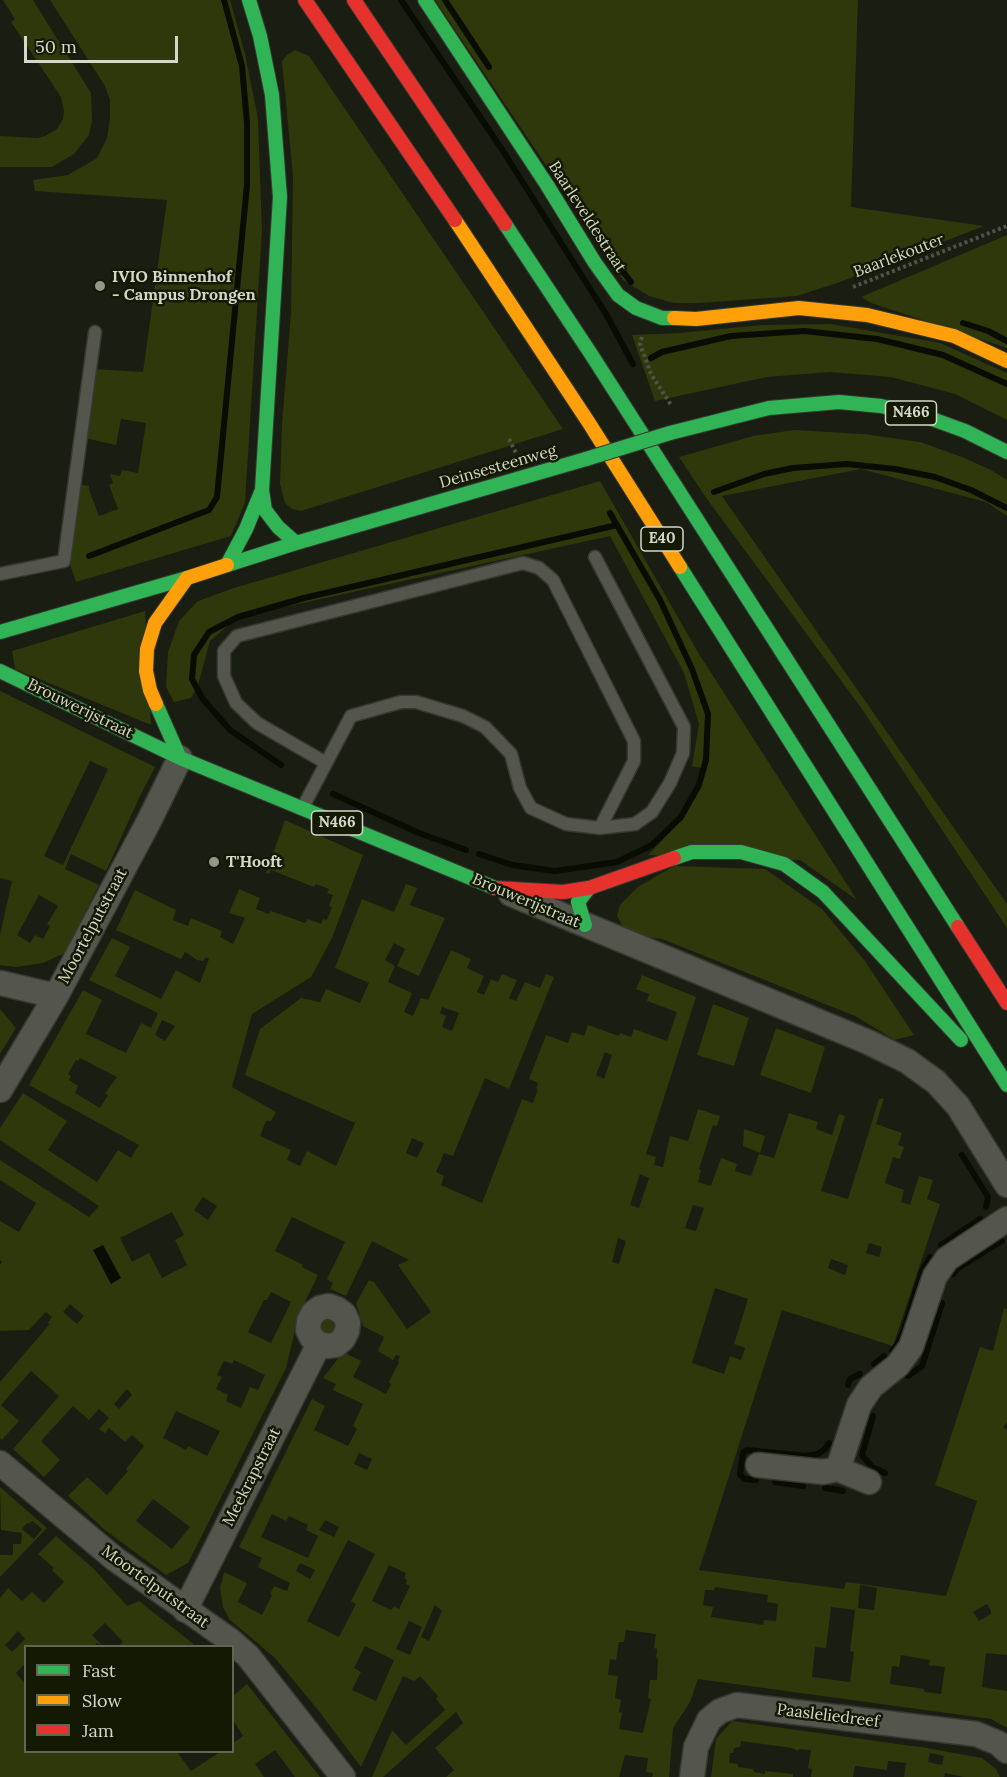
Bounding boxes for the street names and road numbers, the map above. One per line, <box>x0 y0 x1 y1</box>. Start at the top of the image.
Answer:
street label: Baarleveldestraat <box>544 158 630 276</box>
street label: Baarlekouter <box>851 230 947 282</box>
road number: N466 <box>886 401 936 425</box>
street label: Deinsesteenweg <box>437 441 559 493</box>
road number: E40 <box>641 527 683 551</box>
street label: Brouwerijstraat <box>24 675 136 743</box>
road number: N466 <box>312 811 362 835</box>
street label: Moortelputstraat <box>55 865 131 987</box>
street label: Brouwerijstraat <box>469 870 583 932</box>
street label: Meekrapstraat <box>219 1424 285 1530</box>
street label: Moortelputstraat <box>98 1542 212 1632</box>
street label: Paasleliedreef <box>776 1700 880 1732</box>

